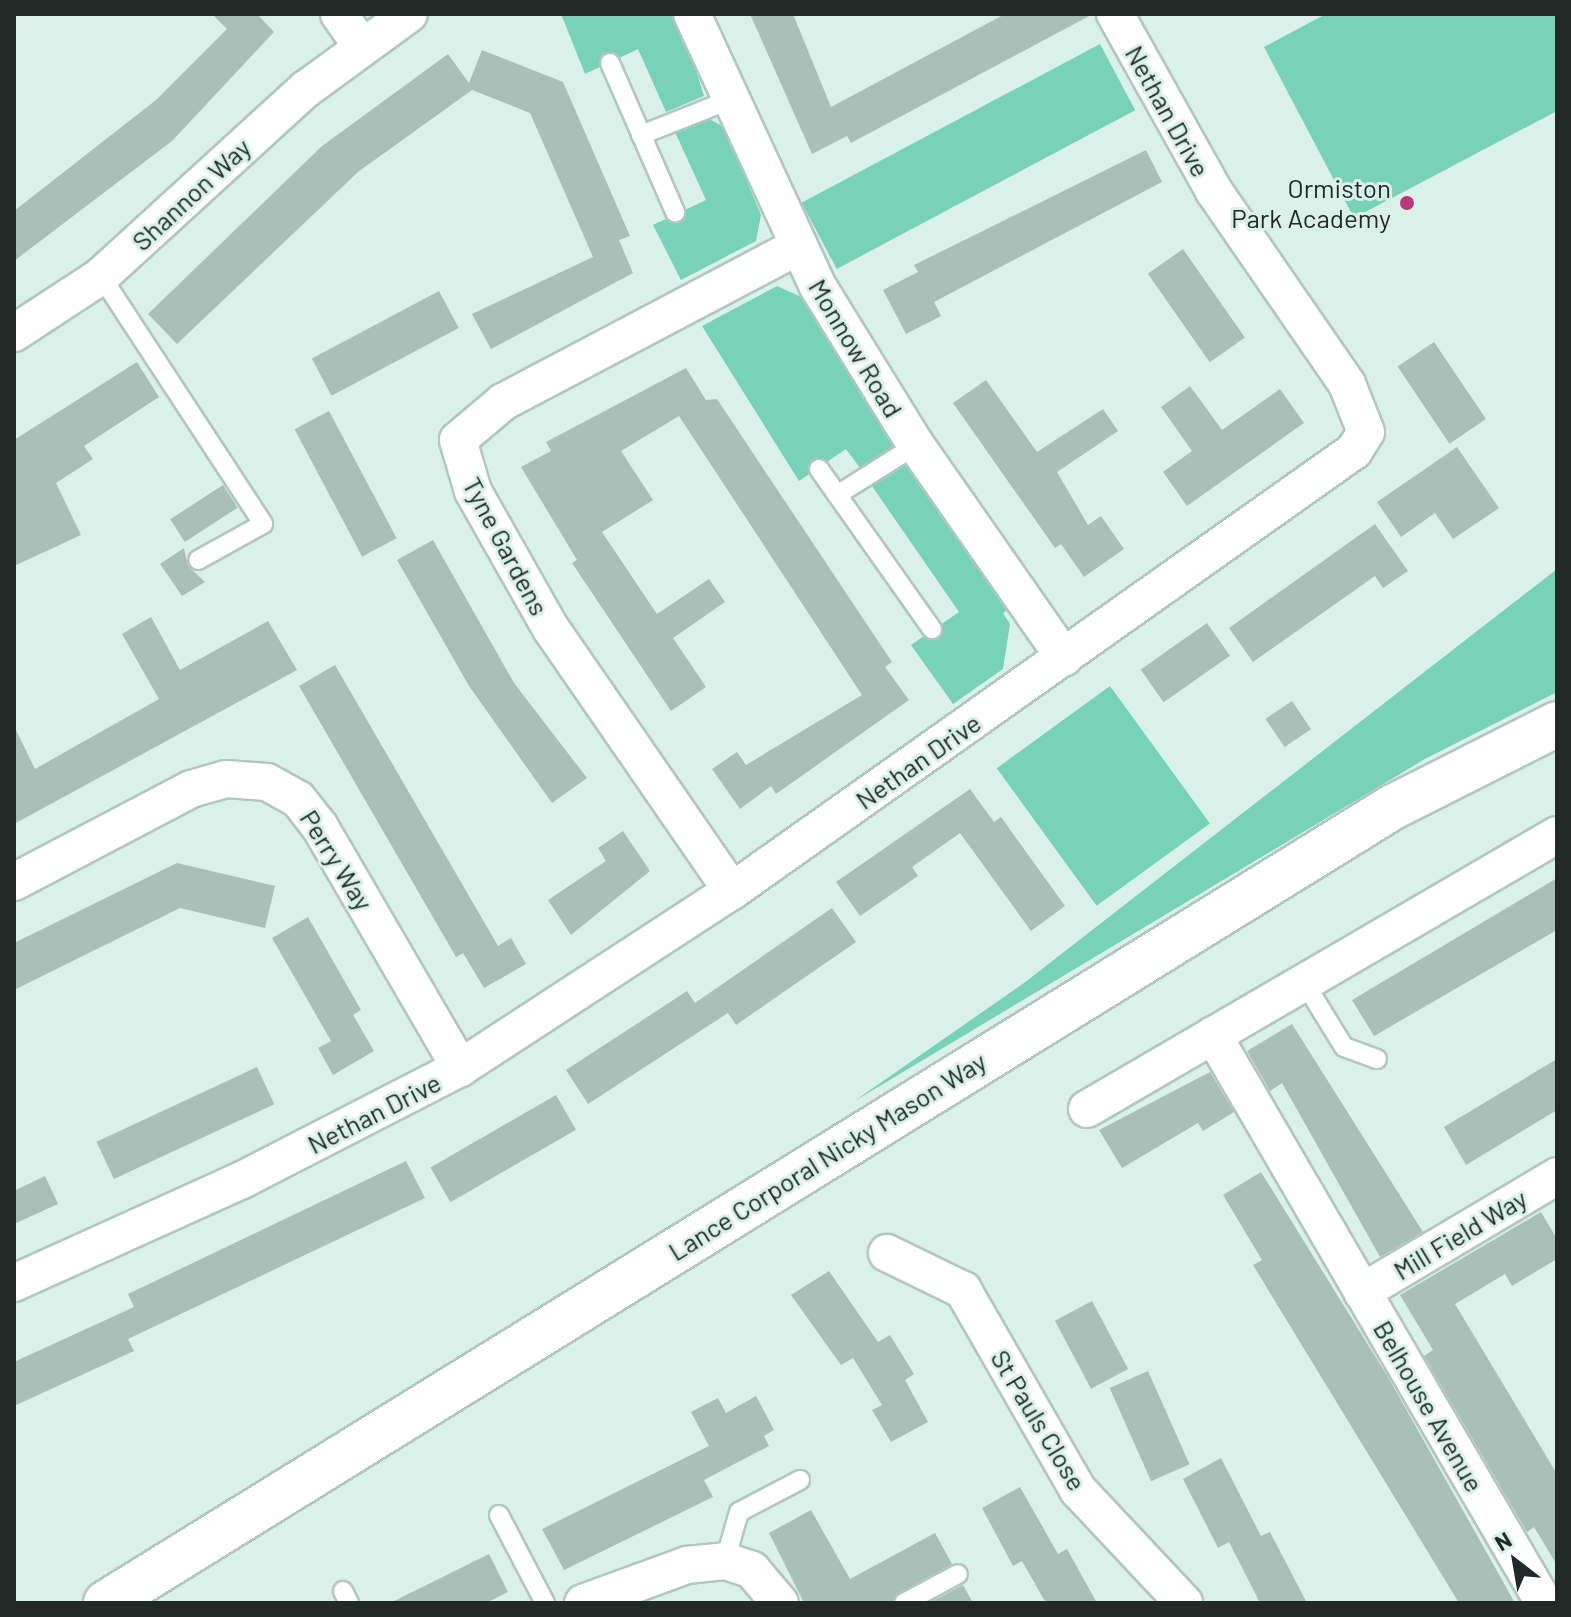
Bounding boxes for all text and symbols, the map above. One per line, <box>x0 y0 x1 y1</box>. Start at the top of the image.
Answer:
street label: Nethan Drive <box>1119 40 1217 182</box>
street label: Shannon Way <box>125 131 257 257</box>
place label: Ormiston Park Academy <box>1231 172 1391 234</box>
marker: Ormiston Park Academy <box>1398 194 1416 212</box>
street label: Monnow Road <box>803 273 909 423</box>
street label: Tyne Gardens <box>457 472 555 620</box>
street label: Nethan Drive <box>850 707 986 815</box>
street label: Perry Way <box>294 804 380 916</box>
street label: Lance Corporal Nicky Mason Way <box>663 1045 991 1267</box>
street label: Nethan Drive <box>302 1066 446 1160</box>
street label: Mill Field Way <box>1388 1182 1532 1286</box>
street label: Belhouse Avenue <box>1367 1315 1491 1497</box>
street label: St Pauls Close <box>985 1344 1093 1496</box>
north arrow <box>1475 1521 1555 1601</box>
text: N <box>1490 1526 1516 1555</box>

